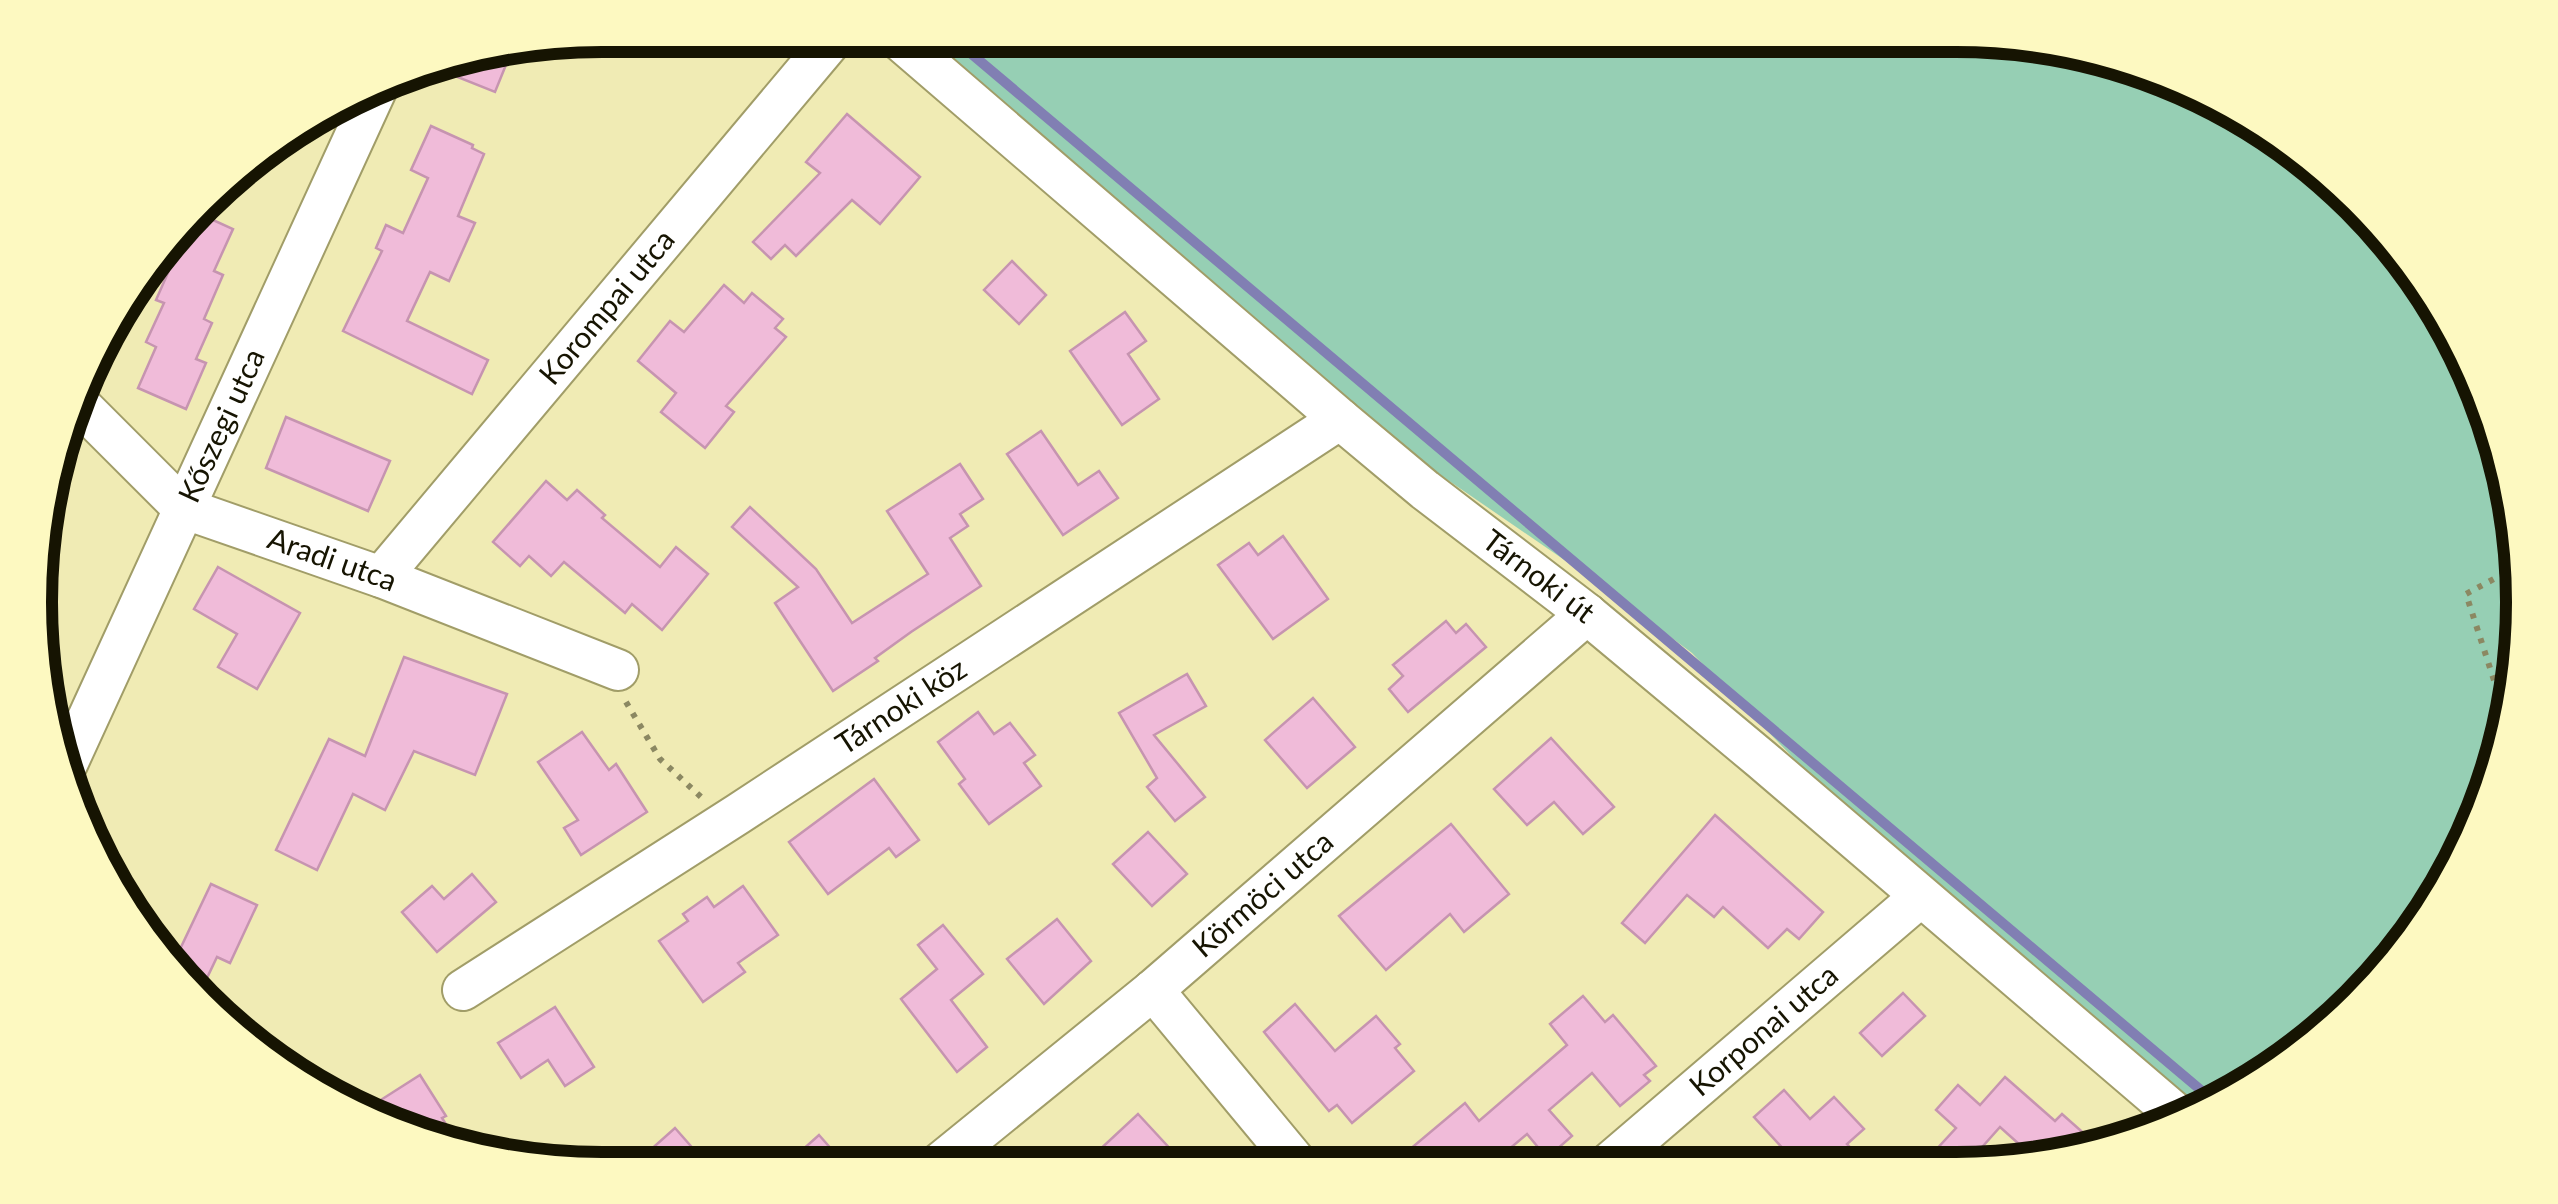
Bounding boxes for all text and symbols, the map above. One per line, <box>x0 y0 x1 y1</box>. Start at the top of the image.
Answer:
street label: Korompai utca <box>531 221 681 391</box>
street label: Kőszegi utca <box>169 343 271 508</box>
street label: Aradi utca <box>263 519 403 598</box>
street label: Tárnoki út <box>1476 521 1603 630</box>
street label: Tárnoki köz <box>828 649 972 761</box>
street label: Körmöci utca <box>1184 822 1340 964</box>
street label: Korponai utca <box>1681 956 1844 1103</box>

